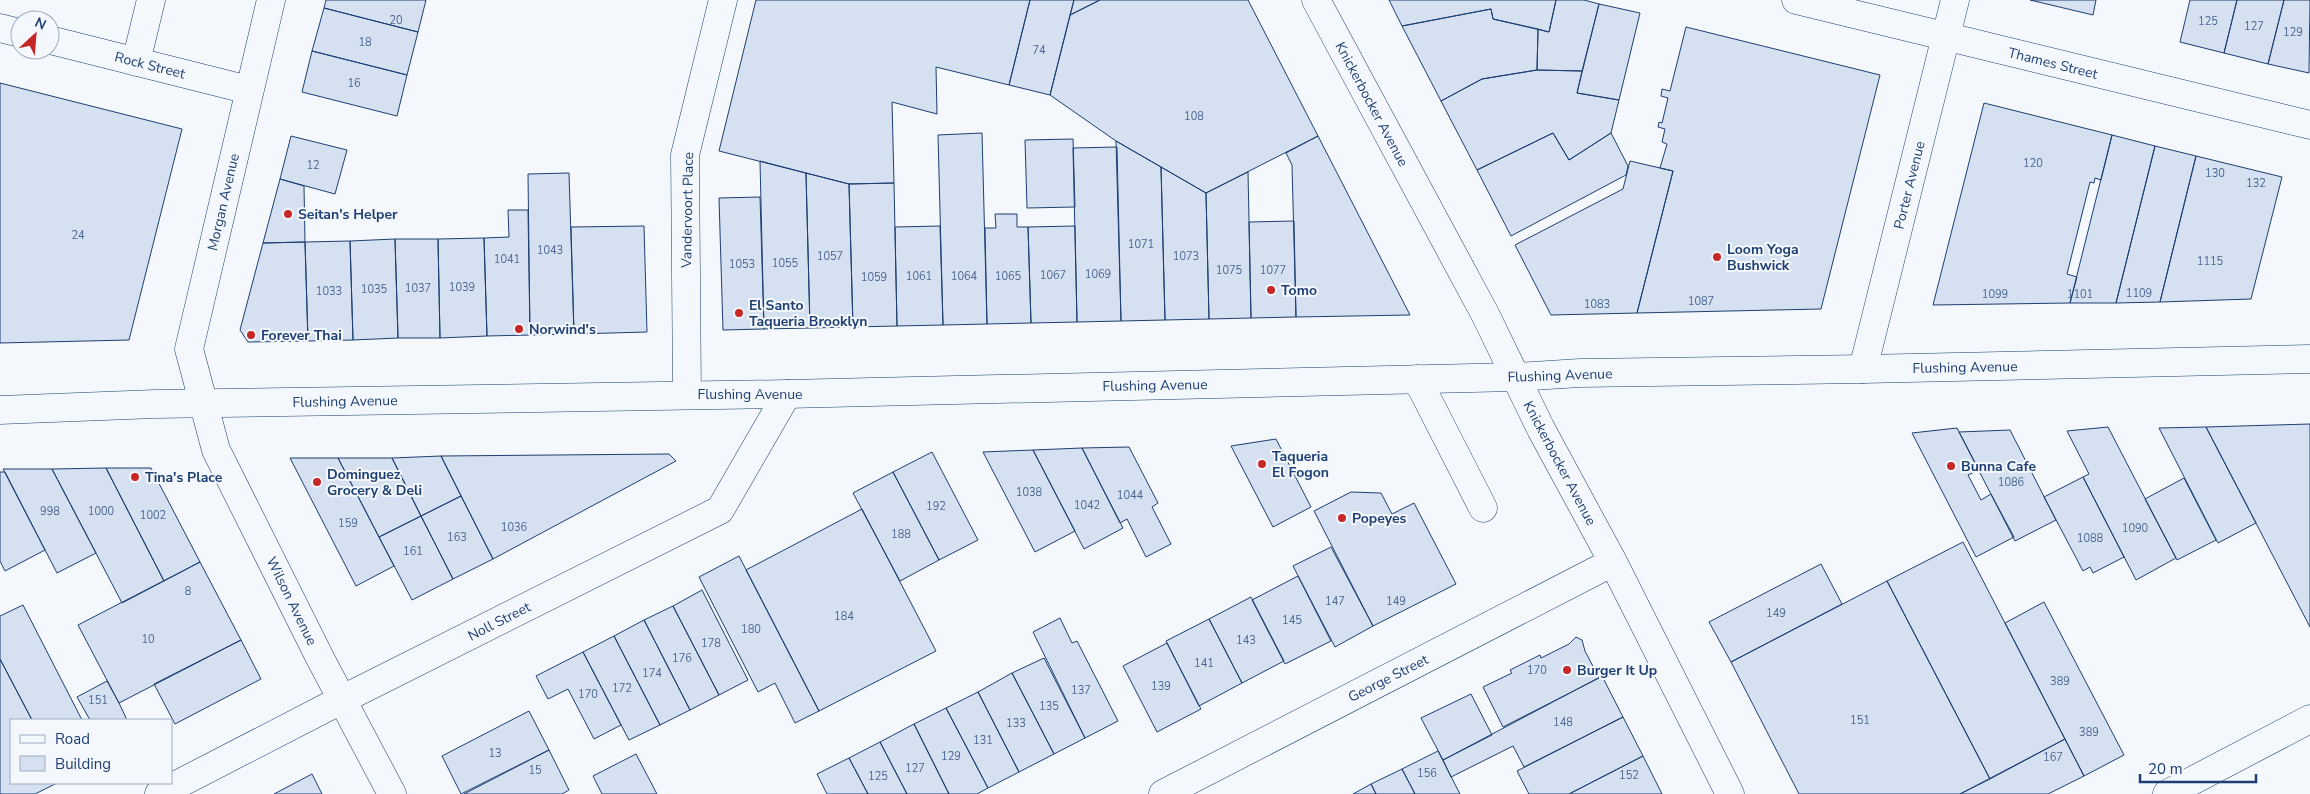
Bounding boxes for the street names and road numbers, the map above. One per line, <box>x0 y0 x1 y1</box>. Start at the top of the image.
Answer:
street label: Knickerbocker Avenue <box>1331 39 1412 170</box>
street label: Thames Street <box>2006 43 2100 84</box>
street label: Rock Street <box>113 48 187 83</box>
street label: Porter Avenue <box>1889 139 1930 231</box>
street label: Morgan Avenue <box>203 152 244 253</box>
street label: Vandervoort Place <box>677 152 698 269</box>
street label: Flushing Avenue <box>1912 357 2018 378</box>
street label: Flushing Avenue <box>1507 364 1613 387</box>
street label: Flushing Avenue <box>1102 375 1208 396</box>
street label: Flushing Avenue <box>697 385 803 404</box>
street label: Flushing Avenue <box>292 391 398 412</box>
street label: Knickerbocker Avenue <box>1519 398 1600 529</box>
street label: Wilson Avenue <box>262 554 321 649</box>
street label: Noll Street <box>465 597 534 645</box>
street label: George Street <box>1345 650 1432 707</box>

